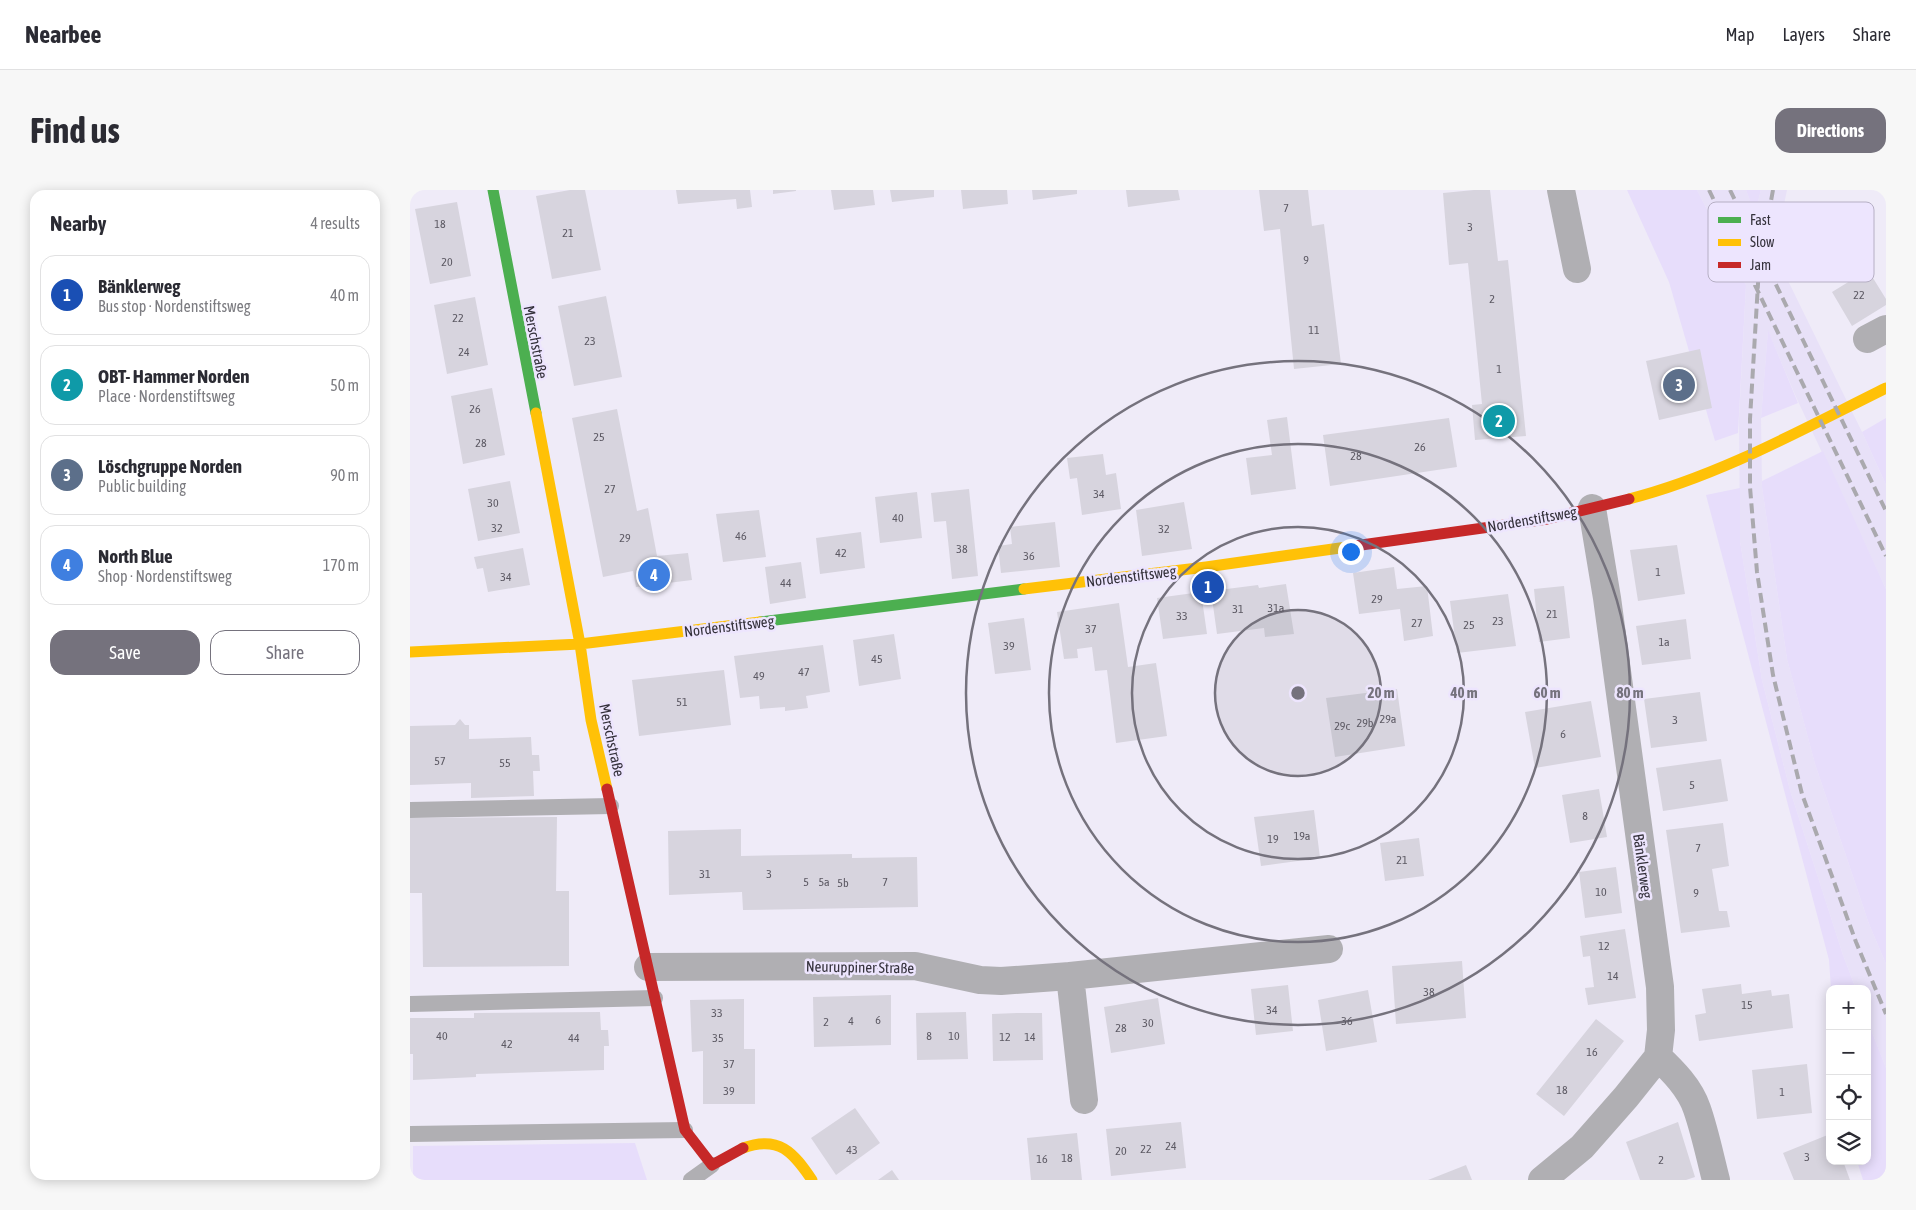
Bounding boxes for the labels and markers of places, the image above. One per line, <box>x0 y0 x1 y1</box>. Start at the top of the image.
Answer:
pin: 3 <box>1663 366 1695 404</box>
pin: 2 <box>1483 402 1515 440</box>
pin: 4 <box>638 556 670 594</box>
pin: 1 <box>1192 568 1224 606</box>
centre of rings <box>1289 684 1307 702</box>

